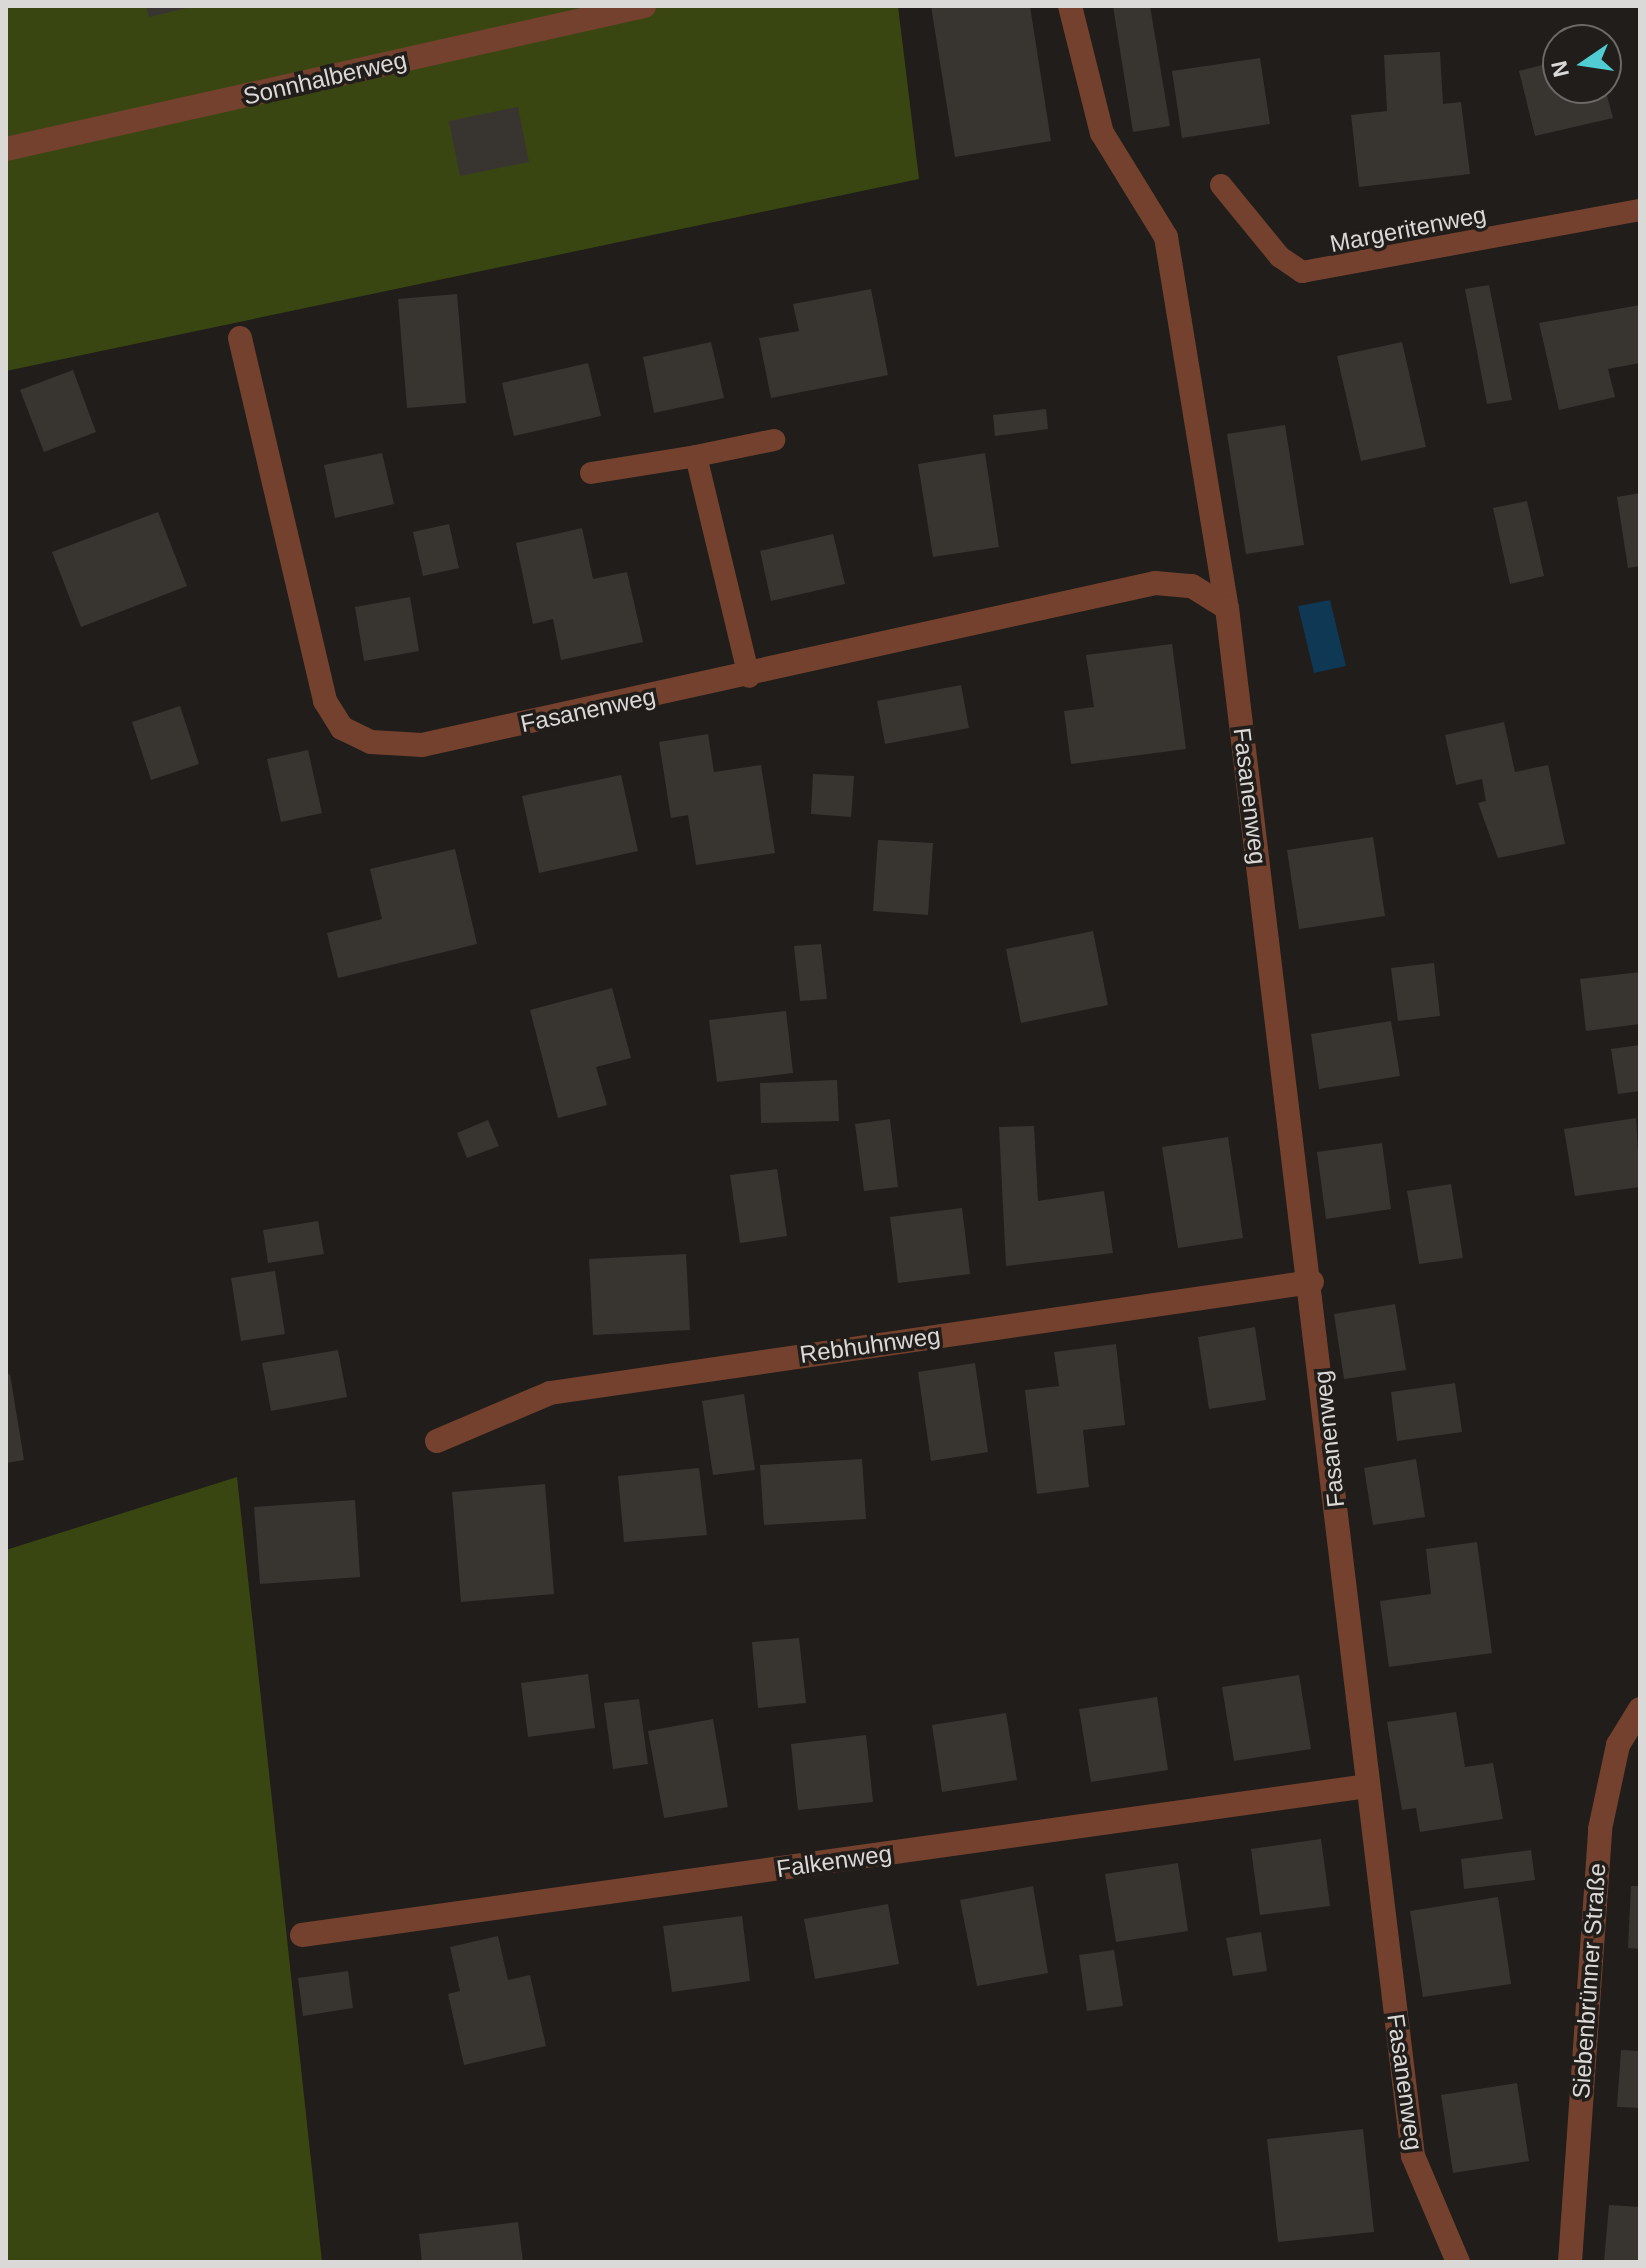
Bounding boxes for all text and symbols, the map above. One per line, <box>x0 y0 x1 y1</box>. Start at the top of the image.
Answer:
north arrow <box>1542 24 1622 104</box>
street label: Sonnhalberweg <box>241 45 409 111</box>
text: N <box>1546 59 1574 80</box>
street label: Margeritenweg <box>1327 200 1489 258</box>
street label: Fasanenweg <box>518 682 658 738</box>
street label: Fasanenweg <box>1227 726 1273 866</box>
street label: Rebhuhnweg <box>798 1321 942 1369</box>
street label: Fasanenweg <box>1307 1369 1351 1509</box>
street label: Falkenweg <box>775 1839 893 1883</box>
street label: Siebenbrünner Straße <box>1566 1862 1612 2100</box>
street label: Fasanenweg <box>1381 2012 1429 2152</box>

